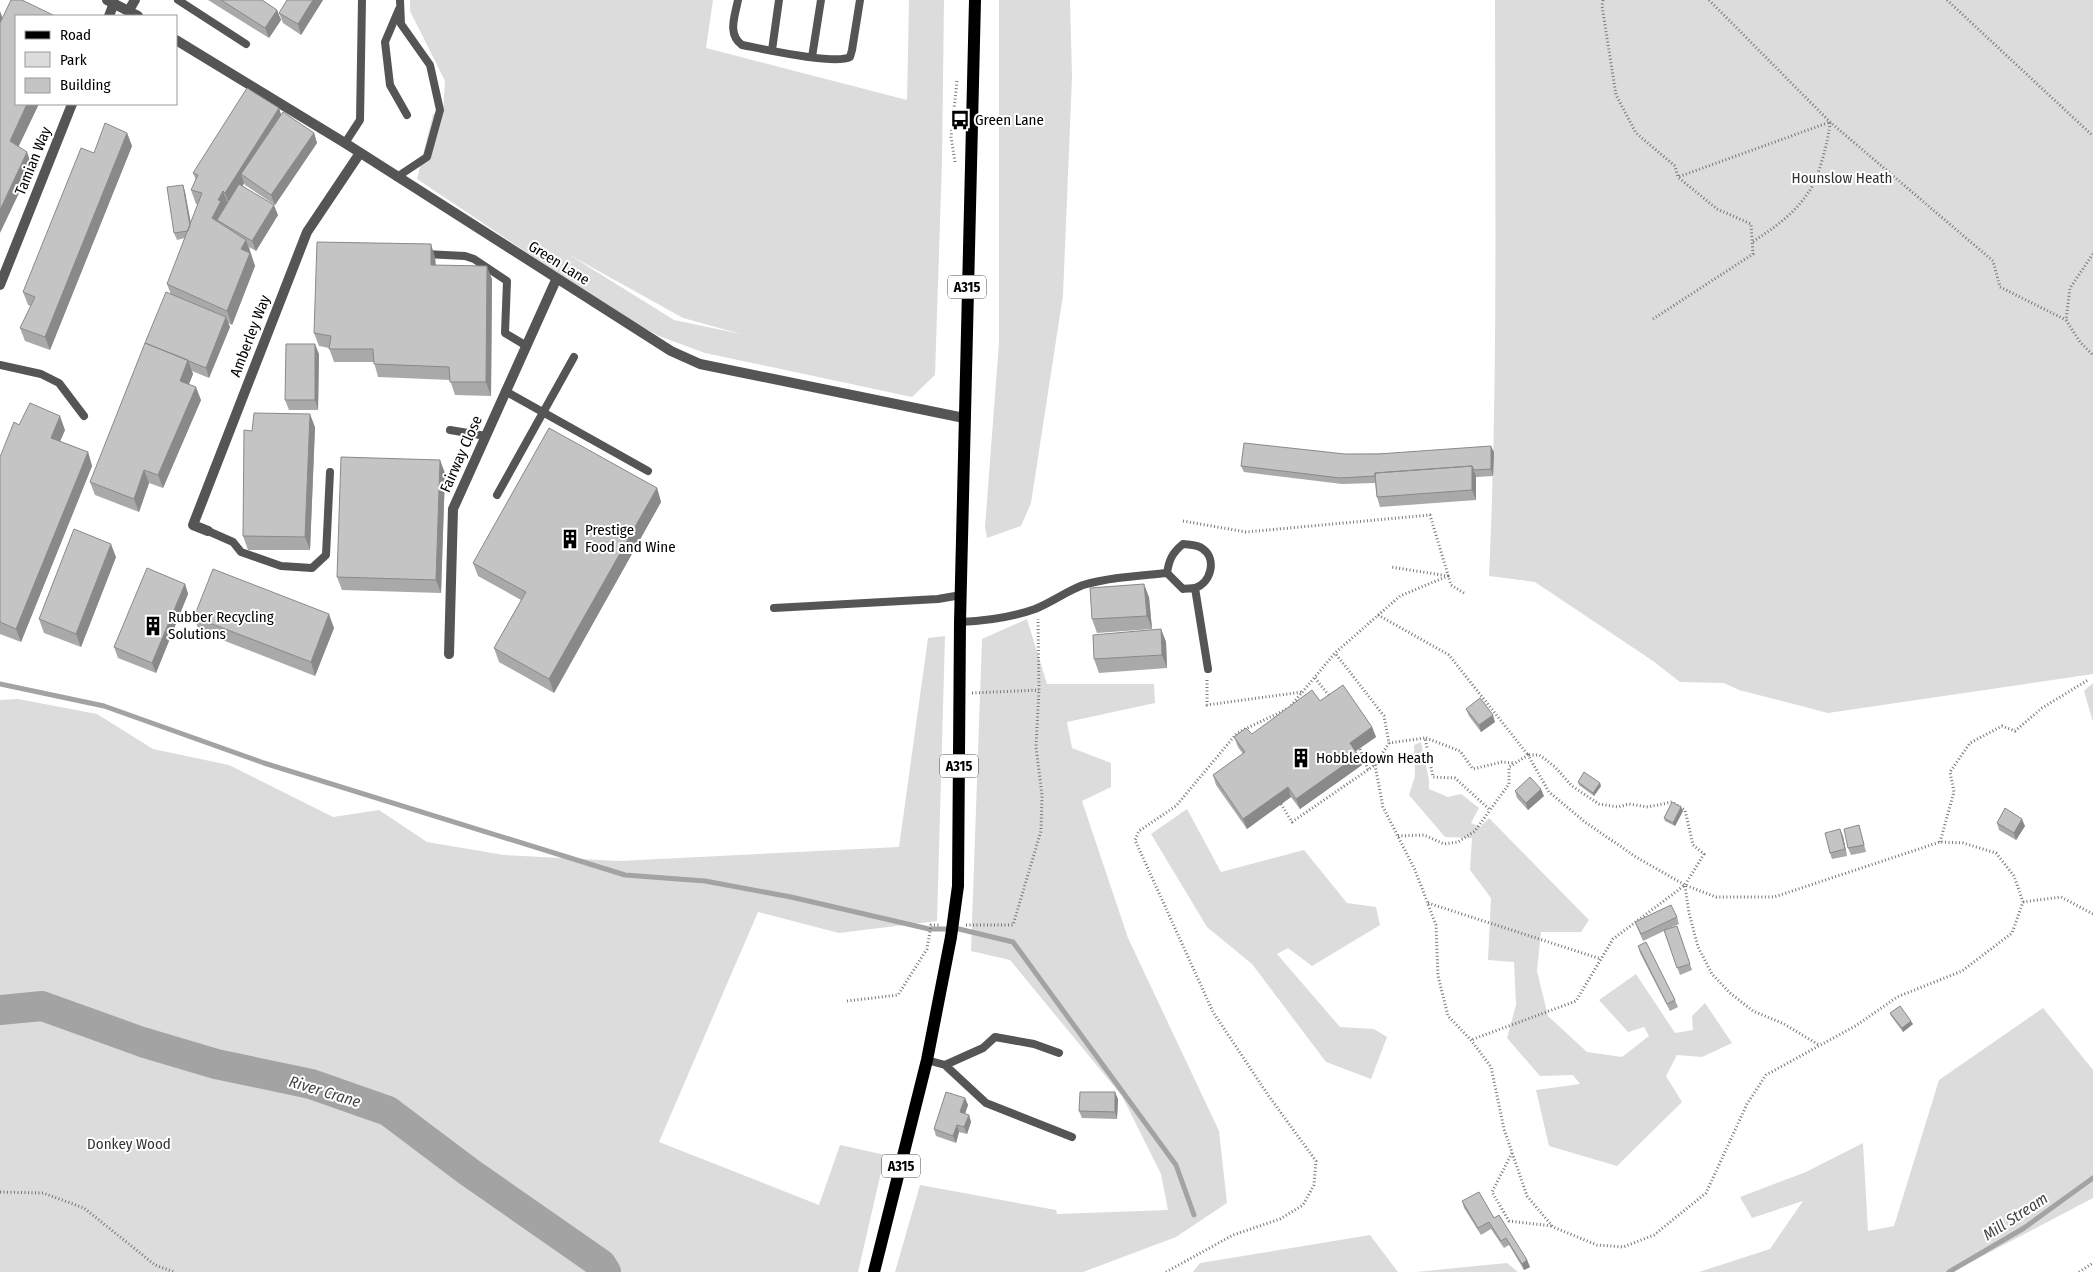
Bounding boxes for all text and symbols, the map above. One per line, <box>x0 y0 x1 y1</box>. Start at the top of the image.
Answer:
legend <box>15 15 178 105</box>
text: Road <box>60 26 91 44</box>
text: Park <box>60 51 87 69</box>
text: Building <box>60 76 111 94</box>
bus stop icon: Green Lane <box>949 109 971 131</box>
place label: Green Lane <box>975 111 1044 129</box>
street label: Tamian Way <box>11 124 55 198</box>
park label: Hounslow Heath <box>1792 169 1892 187</box>
street label: Green Lane <box>525 237 593 289</box>
road number: A315 <box>948 276 986 298</box>
street label: Amberley Way <box>226 292 274 379</box>
street label: Fairway Close <box>436 413 486 495</box>
place label: Prestige Food and Wine <box>585 521 676 556</box>
building icon: Prestige Food and Wine <box>559 528 581 550</box>
place label: Rubber Recycling Solutions <box>168 608 274 643</box>
building icon: Rubber Recycling Solutions <box>142 615 164 637</box>
building icon: Hobbledown Heath <box>1290 747 1312 769</box>
place label: Hobbledown Heath <box>1316 749 1434 767</box>
road number: A315 <box>940 754 978 778</box>
water label: River Crane <box>287 1072 363 1111</box>
park label: Donkey Wood <box>87 1135 171 1153</box>
road number: A315 <box>882 1154 920 1178</box>
water label: Mill Stream <box>1979 1188 2051 1244</box>

